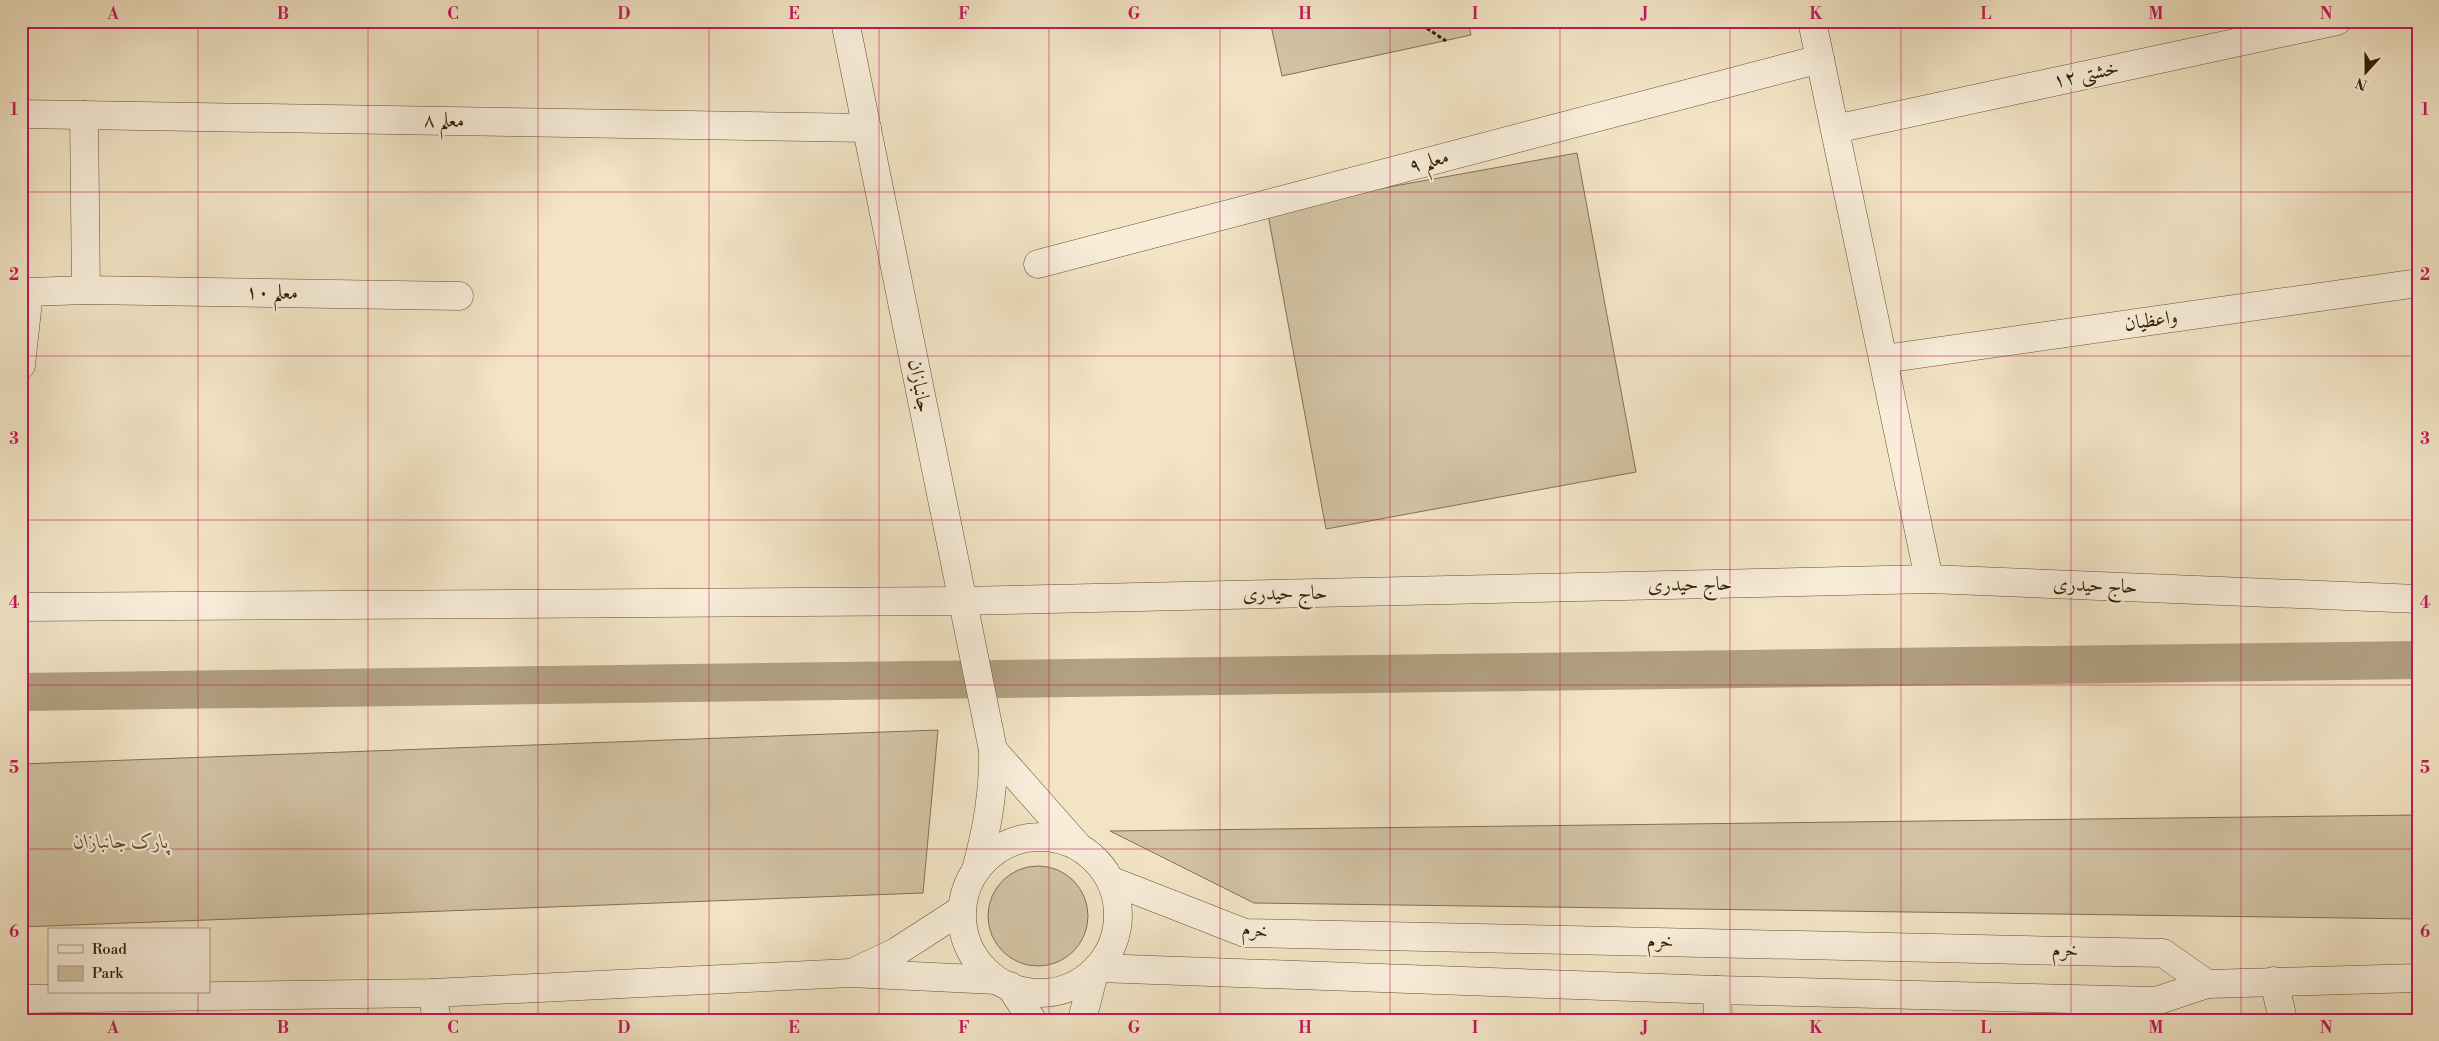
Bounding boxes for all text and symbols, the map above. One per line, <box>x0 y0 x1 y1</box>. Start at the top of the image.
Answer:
text: A <box>106 4 119 24</box>
text: B <box>277 4 289 24</box>
text: C <box>447 4 459 24</box>
text: D <box>618 4 631 24</box>
text: E <box>788 4 800 24</box>
text: F <box>958 4 970 24</box>
text: G <box>1128 4 1141 24</box>
text: H <box>1298 4 1312 24</box>
text: I <box>1472 4 1478 24</box>
text: J <box>1640 4 1648 24</box>
text: K <box>1810 4 1824 24</box>
text: L <box>1981 4 1992 24</box>
text: M <box>2149 4 2164 24</box>
text: N <box>2320 4 2333 24</box>
north arrow <box>2342 48 2392 98</box>
street label: خشتی ۱۲ <box>2051 56 2121 95</box>
text: N <box>2353 73 2370 94</box>
text: 1 <box>10 100 18 120</box>
text: 1 <box>2421 100 2429 120</box>
street label: معلم ۸ <box>423 108 465 141</box>
street label: معلم ۹ <box>1406 145 1454 186</box>
text: 2 <box>9 265 19 285</box>
text: 2 <box>2420 265 2430 285</box>
street label: معلم ۱۰ <box>246 280 298 313</box>
street label: واعظیان <box>2123 305 2179 337</box>
street label: جانبازان <box>902 357 936 415</box>
text: 3 <box>9 429 19 449</box>
text: 3 <box>2420 429 2430 449</box>
street label: حاج حیدری <box>1647 572 1733 602</box>
street label: حاج حیدری <box>2052 572 2138 604</box>
street label: حاج حیدری <box>1242 581 1328 611</box>
text: 4 <box>9 593 20 613</box>
text: 4 <box>2420 593 2431 613</box>
text: 5 <box>9 758 19 778</box>
text: 5 <box>2420 758 2430 778</box>
park label: پارک جانبازان <box>73 830 171 856</box>
street label: خرم <box>1240 917 1270 949</box>
text: 6 <box>9 922 19 942</box>
text: 6 <box>2420 922 2430 942</box>
legend <box>48 928 210 994</box>
street label: خرم <box>1646 929 1674 959</box>
street label: خرم <box>2051 938 2079 968</box>
text: Road <box>92 940 127 959</box>
text: Park <box>92 964 124 983</box>
text: A <box>106 1018 119 1038</box>
text: B <box>277 1018 289 1038</box>
text: C <box>447 1018 459 1038</box>
text: D <box>618 1018 631 1038</box>
text: E <box>788 1018 800 1038</box>
text: F <box>958 1018 970 1038</box>
text: G <box>1128 1018 1141 1038</box>
text: H <box>1298 1018 1312 1038</box>
text: I <box>1472 1018 1478 1038</box>
text: J <box>1640 1018 1648 1038</box>
text: K <box>1810 1018 1824 1038</box>
text: L <box>1981 1018 1992 1038</box>
text: M <box>2149 1018 2164 1038</box>
text: N <box>2320 1018 2333 1038</box>

